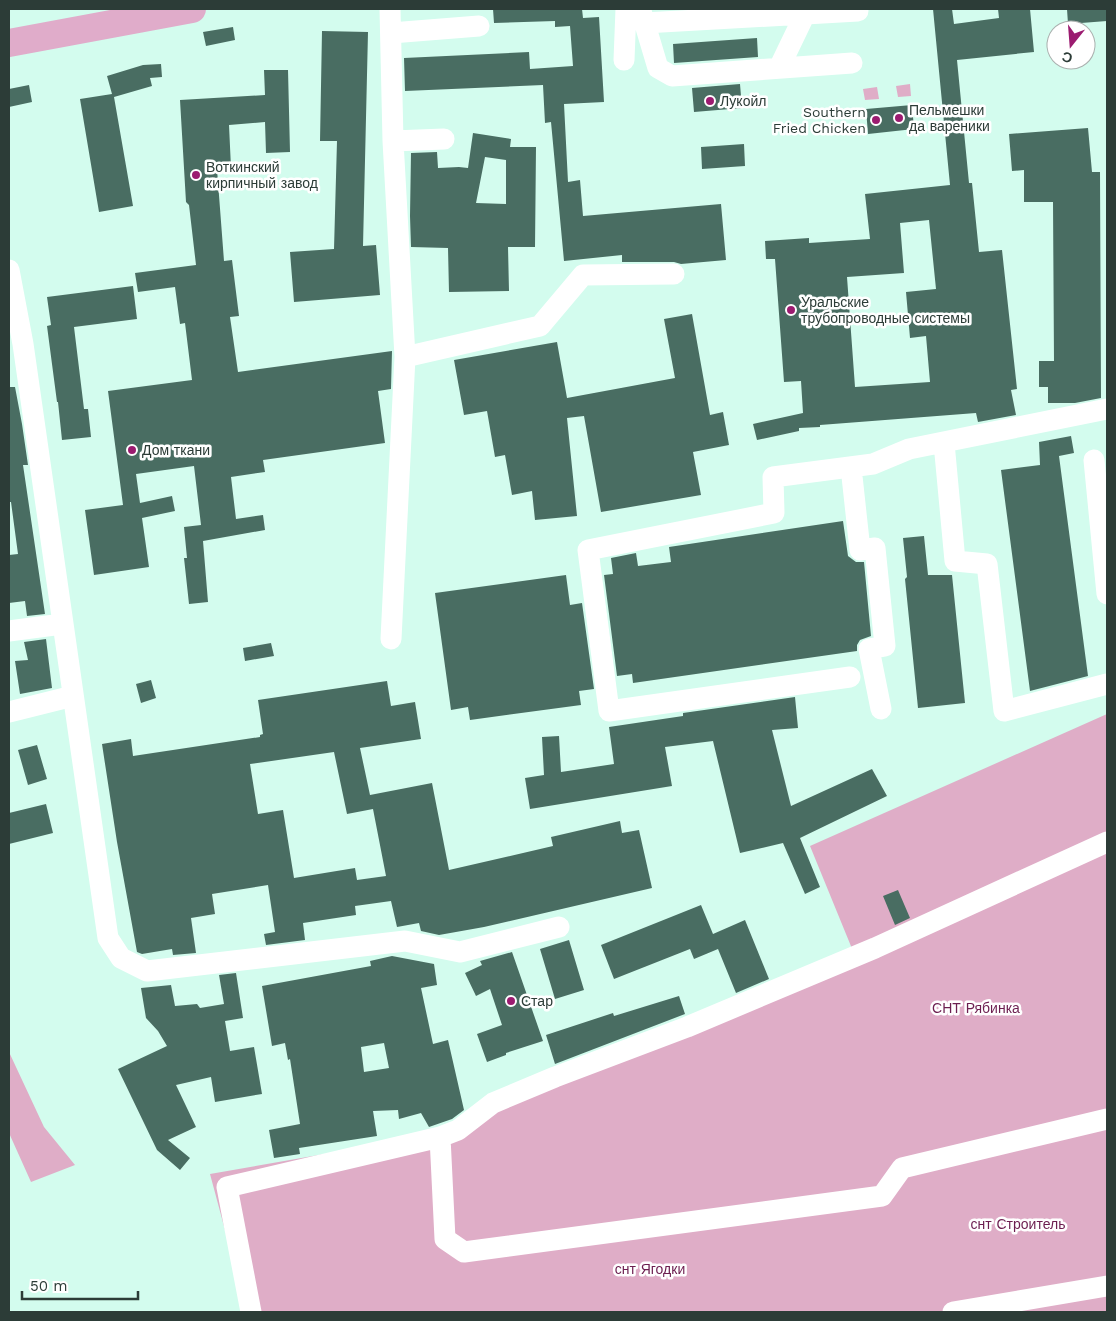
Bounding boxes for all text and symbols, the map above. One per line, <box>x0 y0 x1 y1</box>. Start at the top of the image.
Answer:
north arrow <box>1046 20 1096 70</box>
text: С <box>1060 48 1074 67</box>
place label: Лукойл <box>720 93 766 109</box>
marker: Лукойл <box>704 95 716 107</box>
place label: Пельмешки да вареники <box>909 102 990 134</box>
place label: Southern Fried Chicken <box>773 104 866 136</box>
marker: Пельмешки да вареники <box>893 112 905 124</box>
marker: Southern Fried Chicken <box>870 114 882 126</box>
place label: Воткинский кирпичный завод <box>206 159 318 191</box>
marker: Воткинский кирпичный завод <box>190 169 202 181</box>
place label: Уральские трубопроводные системы <box>801 294 970 326</box>
marker: Уральские трубопроводные системы <box>785 304 797 316</box>
place label: Дом ткани <box>142 442 210 458</box>
marker: Дом ткани <box>126 444 138 456</box>
place label: Стар <box>521 993 553 1009</box>
marker: Стар <box>505 995 517 1007</box>
park label: СНТ Рябинка <box>932 1000 1020 1016</box>
park label: снт Строитель <box>971 1216 1065 1232</box>
park label: снт Ягодки <box>615 1261 685 1277</box>
scale bar <box>22 1268 139 1300</box>
text: 50 m <box>30 1277 67 1295</box>

